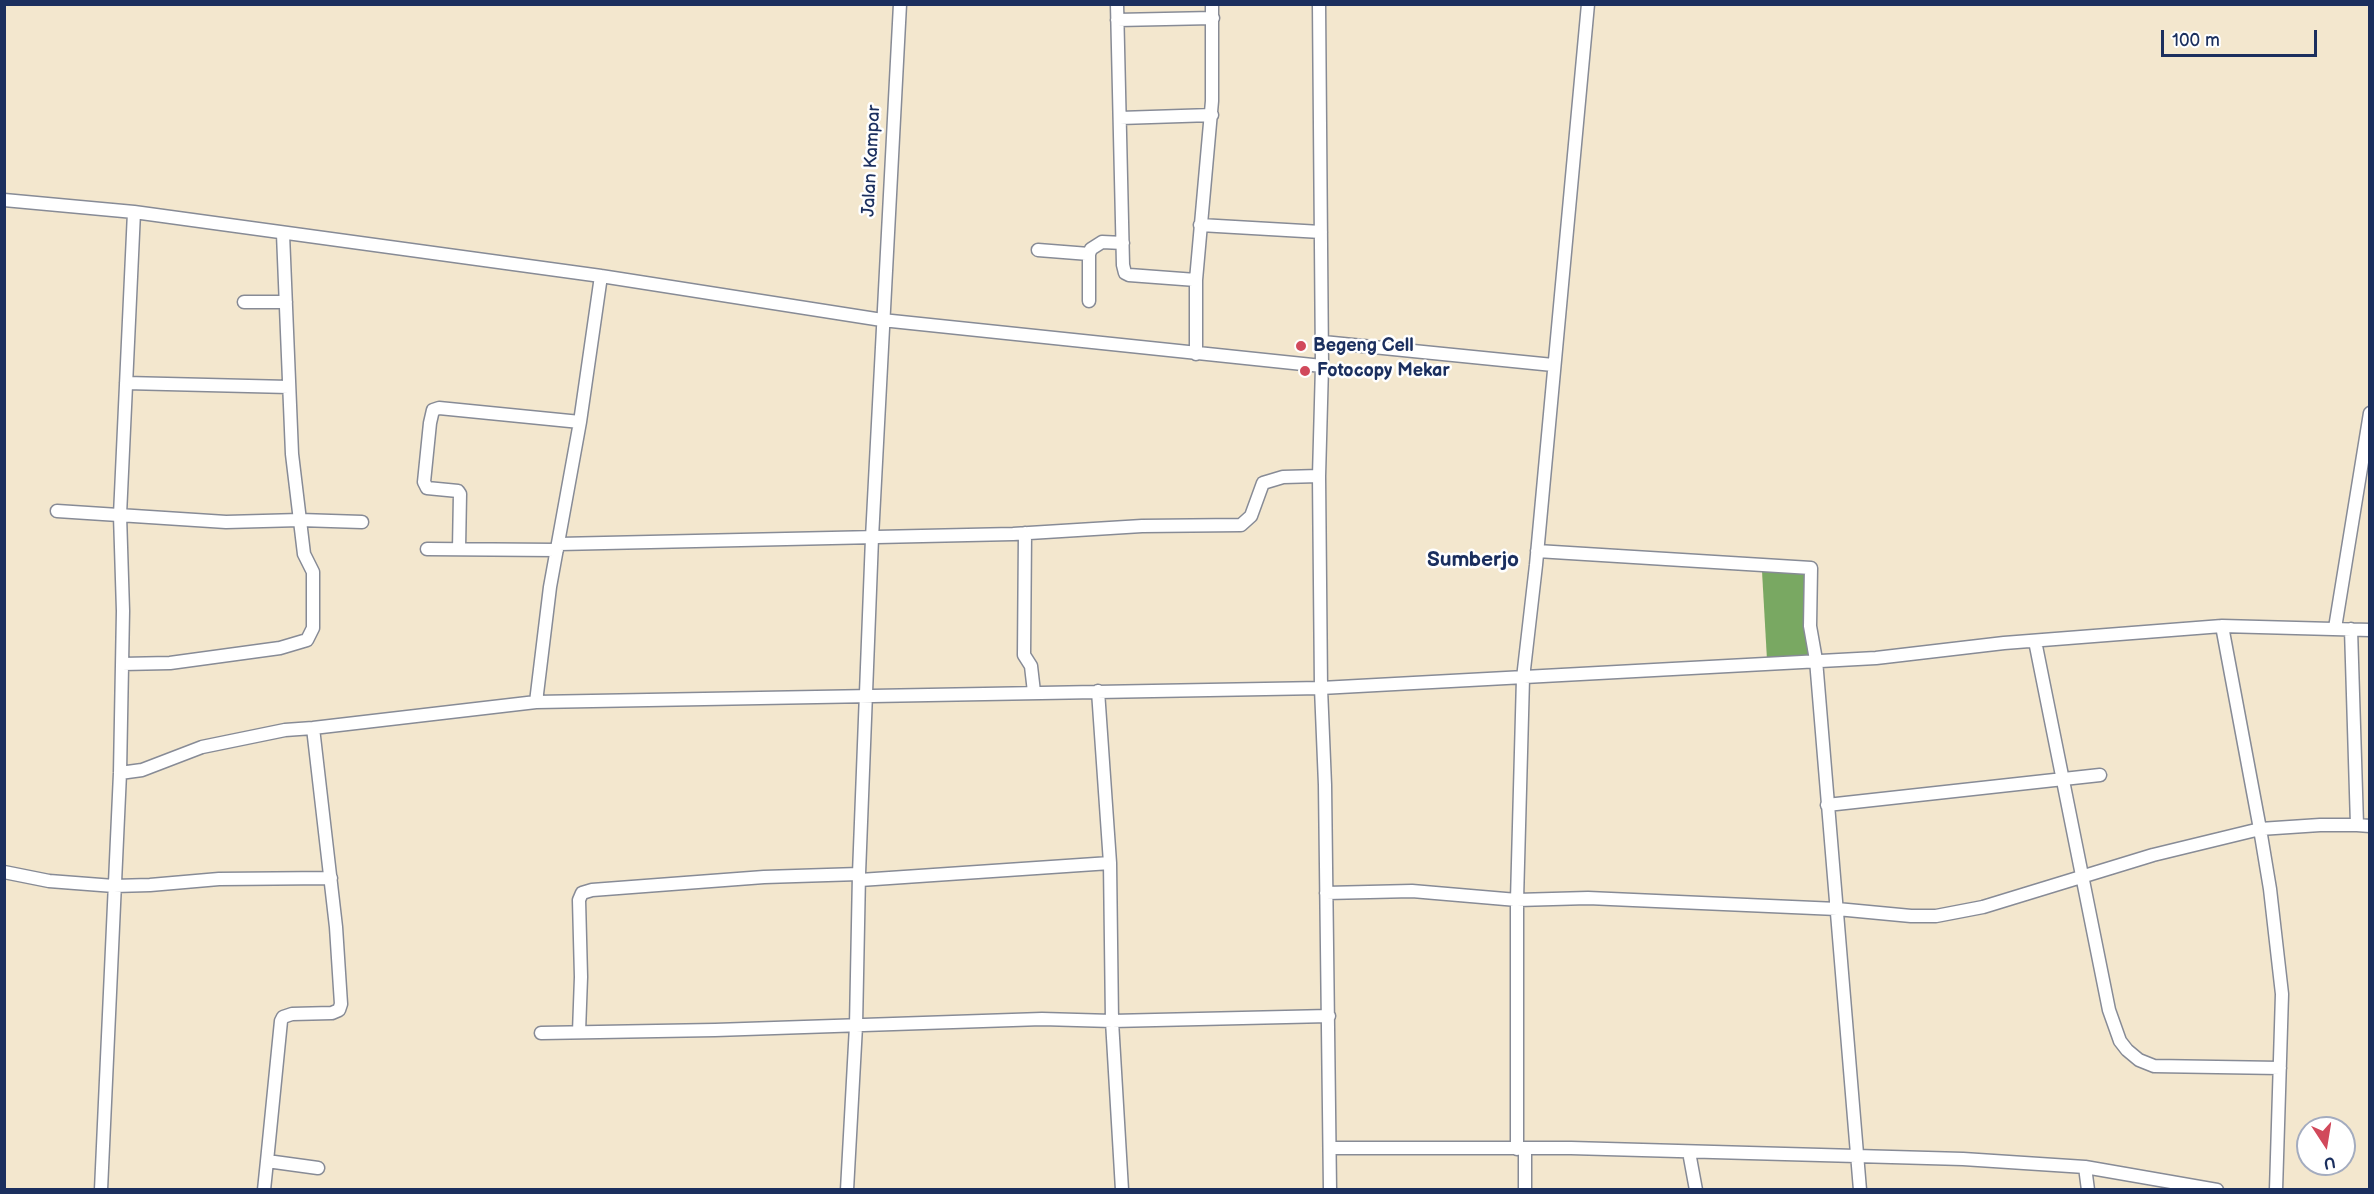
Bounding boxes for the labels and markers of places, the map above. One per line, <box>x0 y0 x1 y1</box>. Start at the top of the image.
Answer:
place label: Begeng Cell <box>1313 335 1414 357</box>
marker: Begeng Cell <box>1294 339 1308 353</box>
place label: Fotocopy Mekar <box>1317 360 1450 382</box>
marker: Fotocopy Mekar <box>1298 364 1312 378</box>

